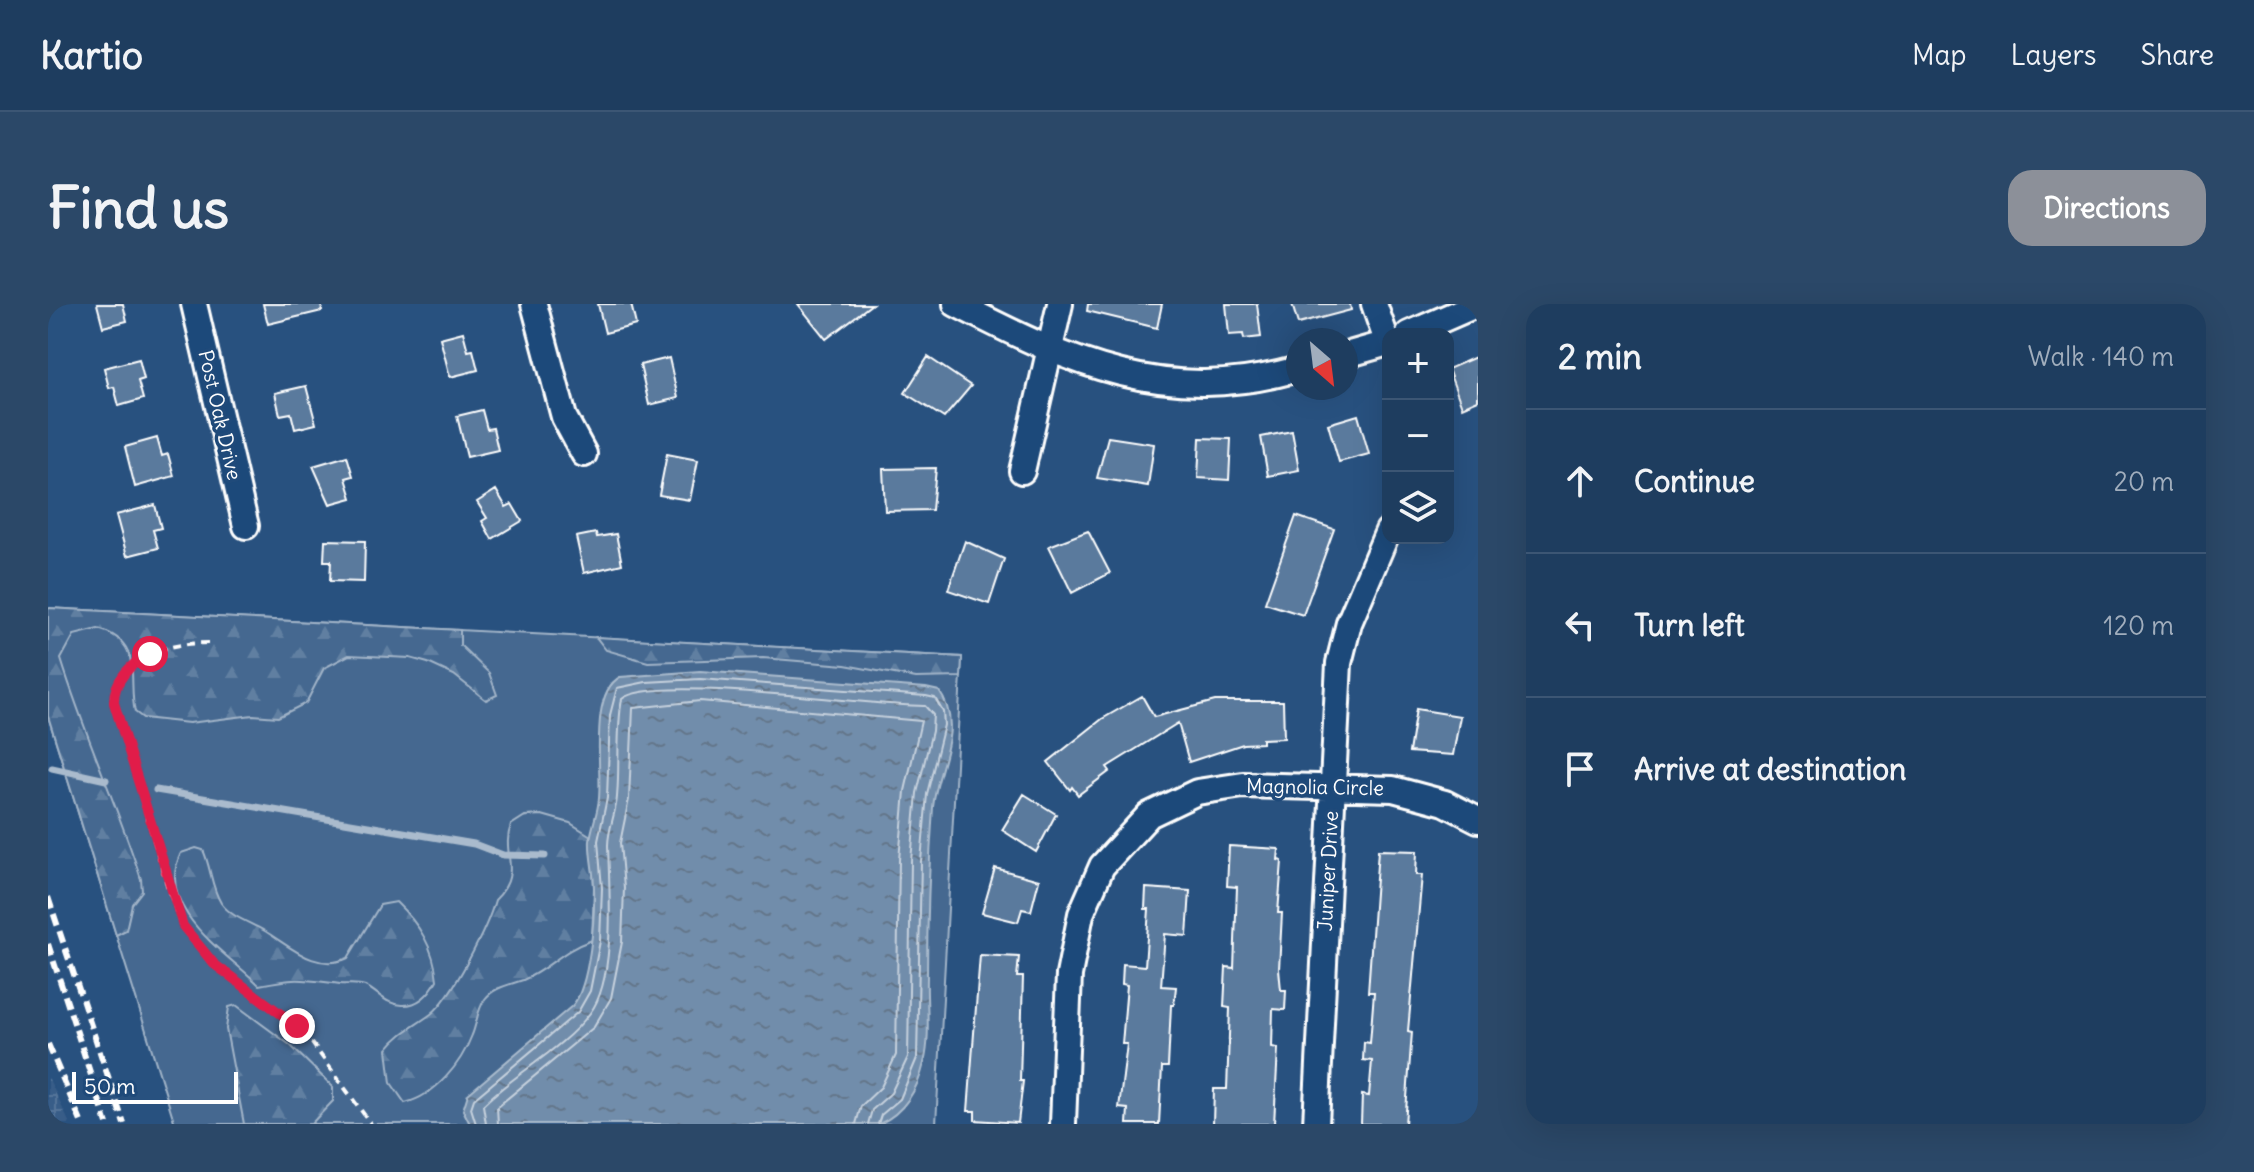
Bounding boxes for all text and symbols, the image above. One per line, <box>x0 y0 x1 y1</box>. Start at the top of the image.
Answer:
text: Kartio <box>40 32 143 79</box>
text: Map <box>1912 37 1967 73</box>
text: Layers <box>2011 37 2097 73</box>
text: Share <box>2141 37 2214 73</box>
button: Directions <box>2008 170 2206 246</box>
text: Find us <box>48 173 229 243</box>
north arrow <box>1286 328 1358 400</box>
map controls <box>1382 328 1454 544</box>
button: + <box>1382 328 1454 400</box>
text: 2 min <box>1558 335 1642 378</box>
text: Walk · 140 m <box>2028 340 2174 373</box>
street label: Post Oak Drive <box>193 347 248 482</box>
button: − <box>1382 400 1454 472</box>
icon: ahead <box>1558 459 1602 503</box>
text: Continue <box>1634 462 1755 500</box>
text: 20 m <box>2114 465 2174 498</box>
button: layers <box>1382 472 1454 544</box>
icon: left <box>1558 603 1602 647</box>
text: Turn left <box>1634 606 1745 644</box>
text: 120 m <box>2103 609 2174 642</box>
route start <box>132 636 168 672</box>
icon: arrive <box>1558 747 1602 791</box>
text: Arrive at destination <box>1634 750 1906 788</box>
street label: Magnolia Circle <box>1246 773 1384 800</box>
street label: Juniper Drive <box>1312 810 1343 932</box>
route end <box>279 1008 315 1044</box>
scale bar <box>72 1068 238 1104</box>
text: 50 m <box>84 1072 136 1100</box>

